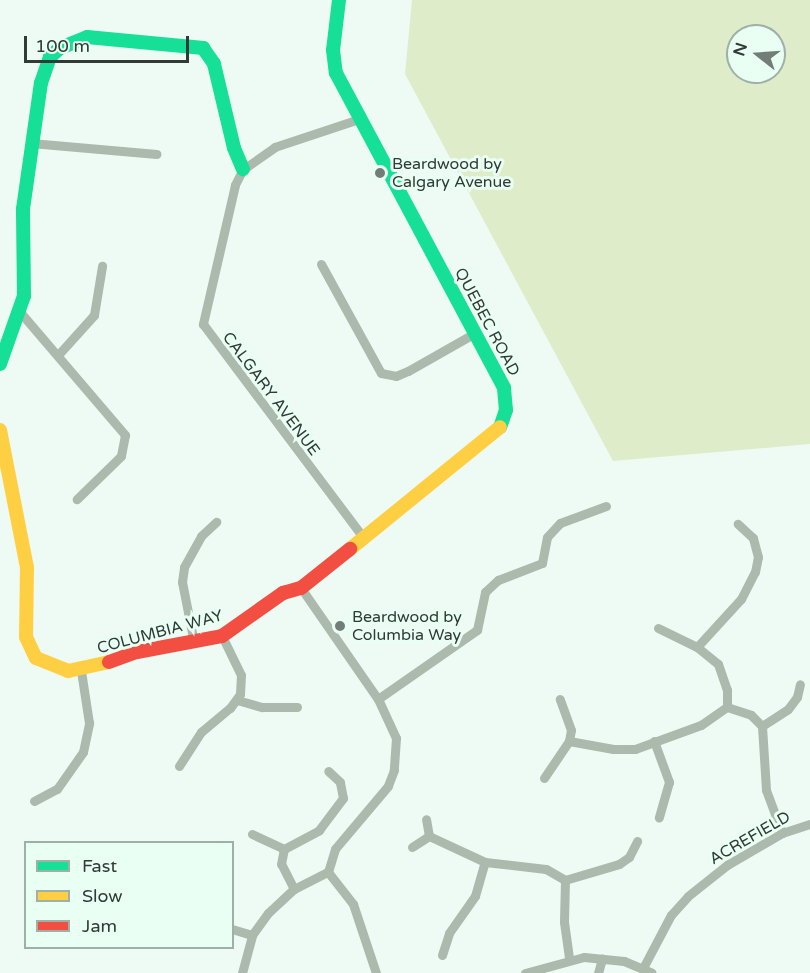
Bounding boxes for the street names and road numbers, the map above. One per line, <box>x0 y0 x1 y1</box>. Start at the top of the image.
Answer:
street label: QUEBEC ROAD <box>450 265 524 379</box>
street label: CALGARY AVENUE <box>218 328 324 460</box>
street label: COLUMBIA WAY <box>95 606 225 658</box>
street label: ACREFIELD <box>706 807 794 869</box>

